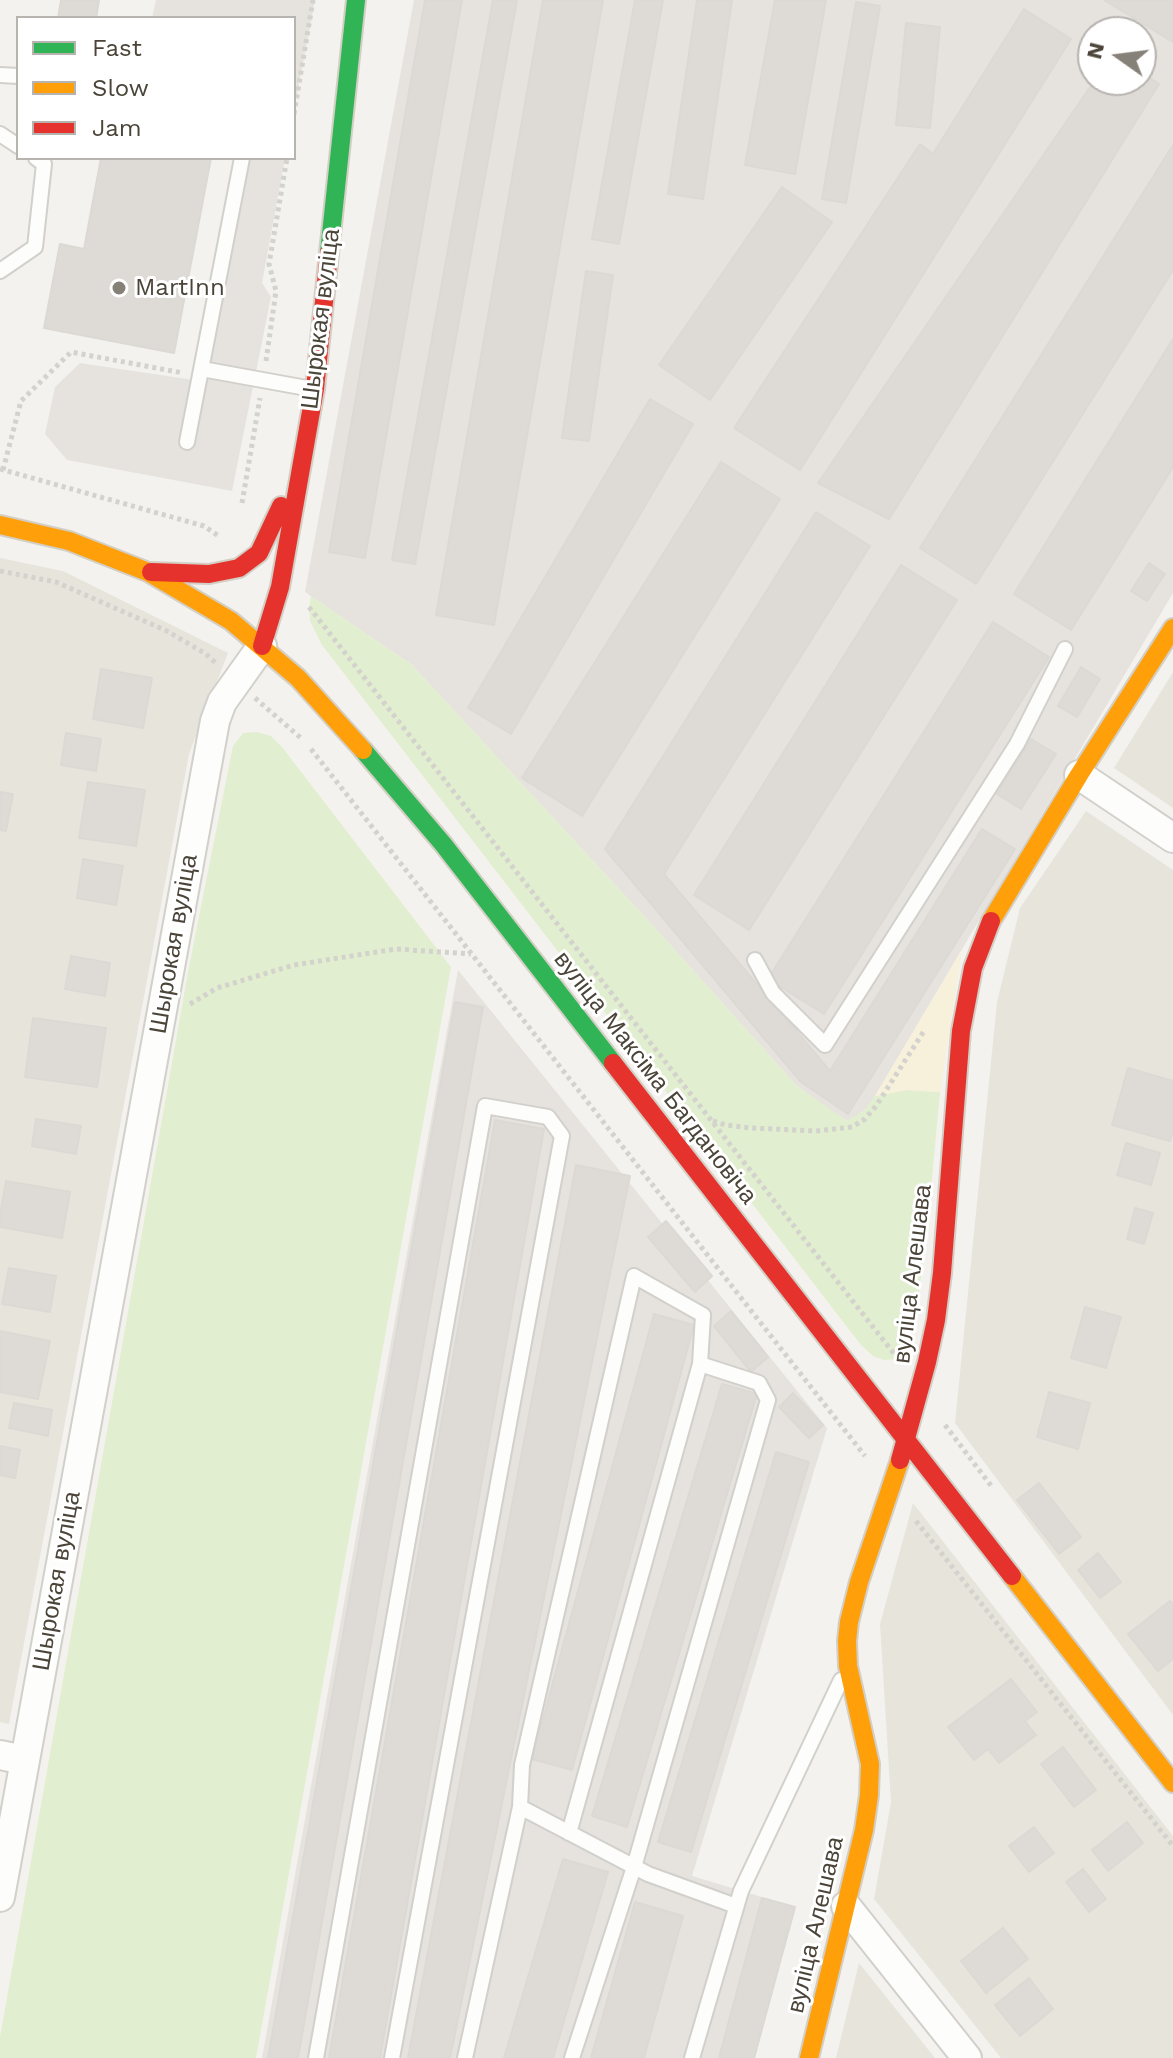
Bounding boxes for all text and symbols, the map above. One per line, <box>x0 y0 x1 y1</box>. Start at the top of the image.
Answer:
legend <box>16 16 296 160</box>
north arrow <box>1077 16 1157 96</box>
text: Fast <box>92 34 142 62</box>
text: N <box>1081 40 1109 61</box>
text: Slow <box>92 74 149 102</box>
text: Jam <box>92 114 142 142</box>
street label: Шырокая вуліца <box>296 227 346 411</box>
place label: MartInn <box>135 274 225 302</box>
marker: MartInn <box>110 279 128 297</box>
street label: Шырокая вуліца <box>144 852 204 1036</box>
street label: вуліца Максіма Багдановіча <box>547 946 763 1210</box>
street label: вуліца Алешава <box>888 1183 938 1365</box>
street label: Шырокая вуліца <box>27 1489 87 1673</box>
street label: вуліца Алешава <box>782 1834 850 2016</box>

